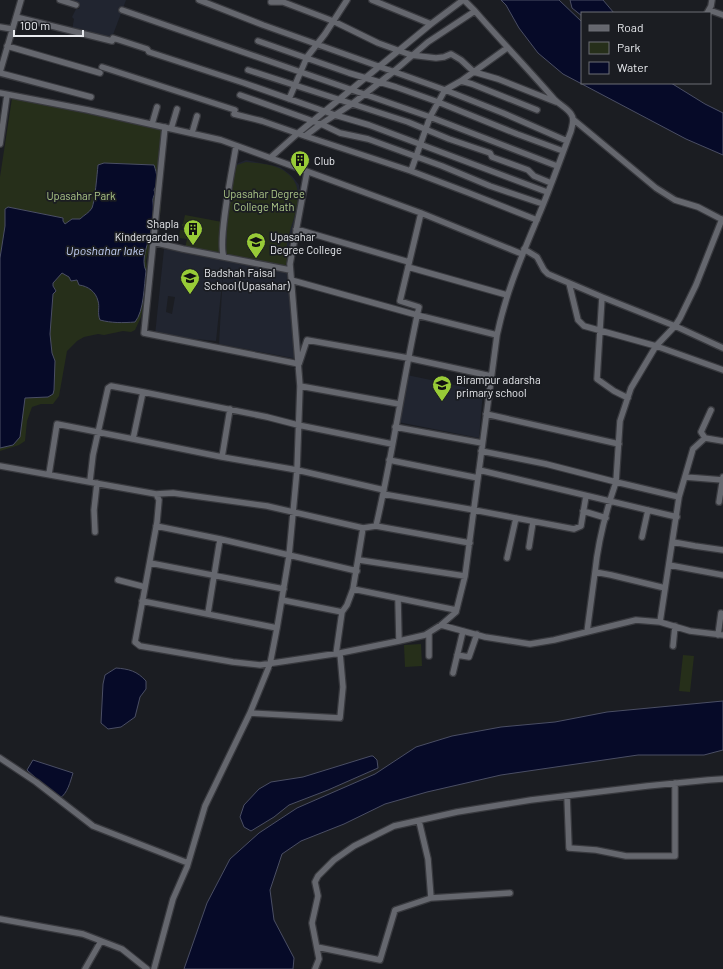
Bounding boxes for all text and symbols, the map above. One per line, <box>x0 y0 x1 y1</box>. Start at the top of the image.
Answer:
scale bar <box>14 12 83 38</box>
legend <box>581 12 711 84</box>
text: 100 m <box>20 18 50 32</box>
text: Road <box>617 20 644 34</box>
text: Park <box>617 40 641 54</box>
text: Water <box>617 60 649 74</box>
building icon: Club <box>289 149 311 177</box>
place label: Club <box>314 154 335 167</box>
park label: Upasahar Degree College Math <box>223 187 305 213</box>
park label: Upasahar Park <box>46 189 116 202</box>
place label: Shapla Kindergarden <box>115 217 179 243</box>
building icon: Shapla Kindergarden <box>182 218 204 246</box>
place label: Upasahar Degree College <box>270 230 342 256</box>
school or university icon: Upasahar Degree College <box>245 231 267 259</box>
water label: Uposhahar lake <box>66 243 144 257</box>
place label: Badshah Faisal School (Upasahar) <box>204 266 290 292</box>
school or university icon: Badshah Faisal School (Upasahar) <box>179 267 201 295</box>
place label: Birampur adarsha primary school <box>456 373 541 399</box>
school or university icon: Birampur adarsha primary school <box>431 374 453 402</box>

